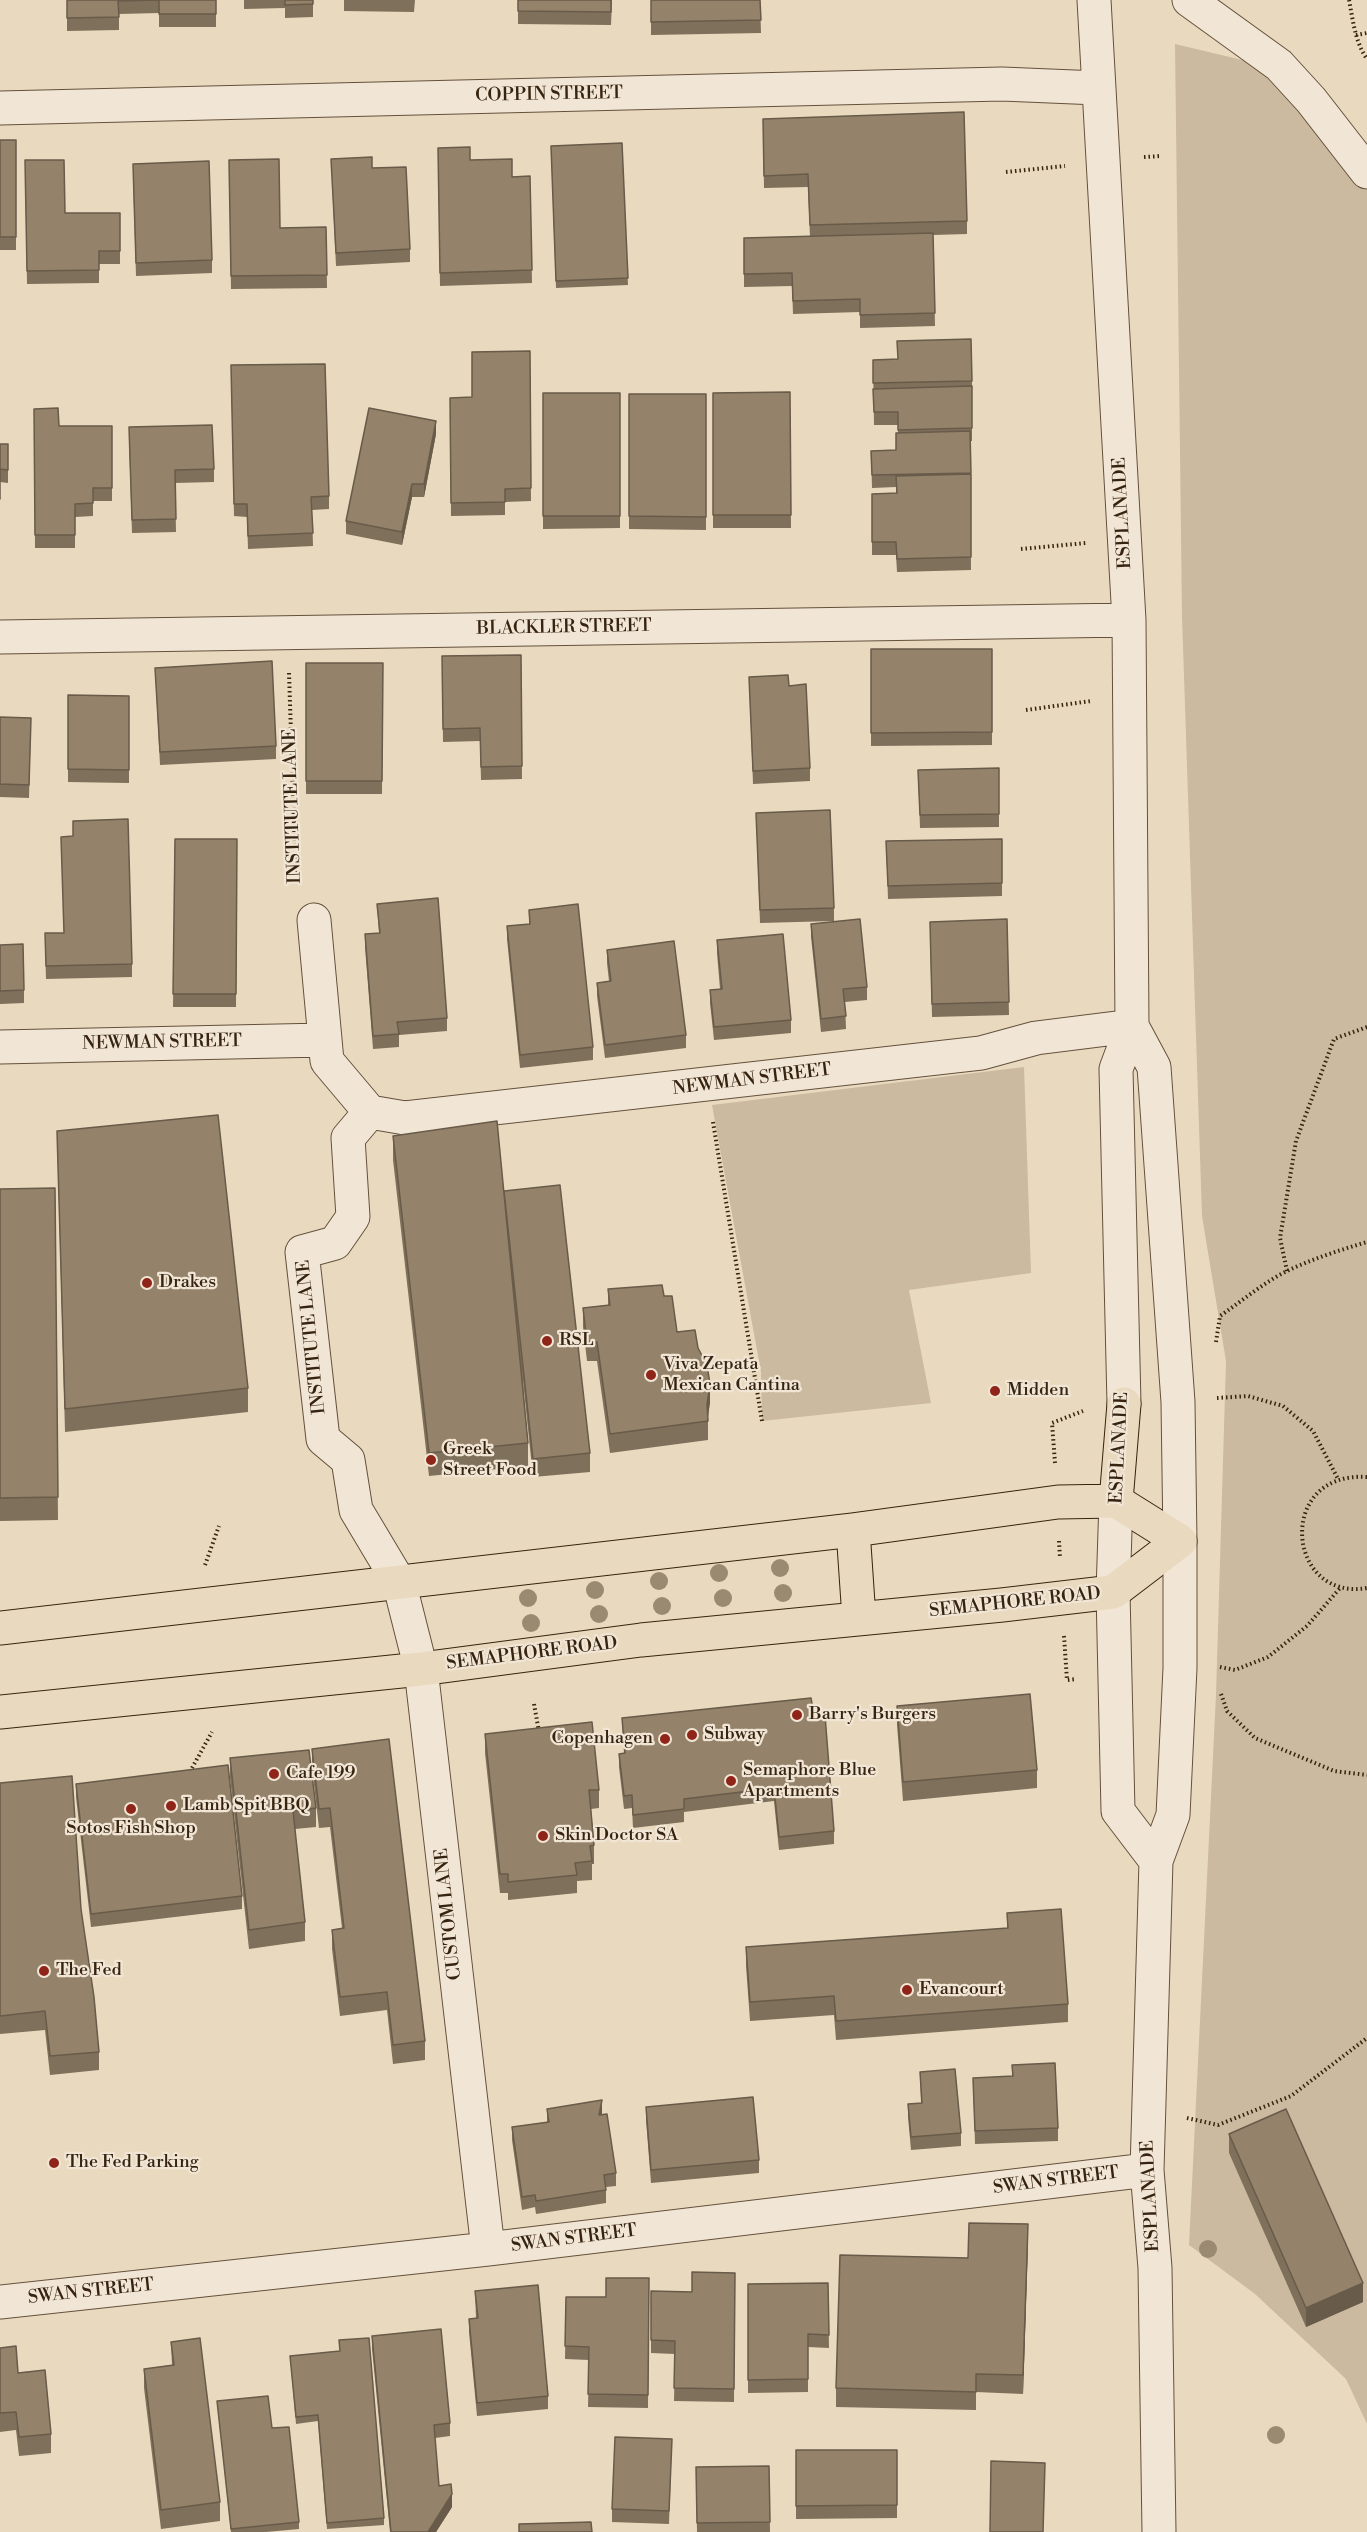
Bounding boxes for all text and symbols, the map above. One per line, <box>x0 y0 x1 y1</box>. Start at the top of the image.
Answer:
street label: COPPIN STREET <box>475 83 623 107</box>
street label: ESPLANADE <box>1109 456 1137 570</box>
street label: BLACKLER STREET <box>476 616 652 640</box>
street label: INSTITUTE LANE <box>279 728 307 884</box>
street label: NEWMAN STREET <box>82 1031 242 1055</box>
street label: NEWMAN STREET <box>671 1060 833 1100</box>
street label: INSTITUTE LANE <box>293 1259 331 1415</box>
place label: Drakes <box>159 1272 216 1294</box>
marker: Drakes <box>140 1276 154 1290</box>
place label: RSL <box>559 1330 594 1352</box>
marker: RSL <box>540 1334 554 1348</box>
place label: Viva Zepata Mexican Cantina <box>663 1354 800 1396</box>
marker: Viva Zepata Mexican Cantina <box>644 1368 658 1382</box>
place label: Midden <box>1007 1380 1069 1402</box>
marker: Midden <box>988 1384 1002 1398</box>
street label: ESPLANADE <box>1106 1391 1134 1505</box>
place label: Greek Street Food <box>443 1439 537 1482</box>
marker: Greek Street Food <box>424 1453 438 1467</box>
street label: SEMAPHORE ROAD <box>928 1583 1102 1623</box>
street label: SEMAPHORE ROAD <box>445 1633 619 1675</box>
place label: Barry's Burgers <box>809 1704 936 1726</box>
marker: Barry's Burgers <box>790 1708 804 1722</box>
place label: Subway <box>704 1724 765 1746</box>
place label: Copenhagen <box>552 1728 653 1750</box>
marker: Subway <box>685 1728 699 1742</box>
marker: Copenhagen <box>658 1732 672 1746</box>
place label: Semaphore Blue Apartments <box>743 1760 876 1802</box>
place label: Cafe 199 <box>286 1763 355 1785</box>
marker: Cafe 199 <box>267 1767 281 1781</box>
marker: Semaphore Blue Apartments <box>724 1774 738 1788</box>
place label: Lamb Spit BBQ <box>183 1795 309 1817</box>
marker: Lamb Spit BBQ <box>164 1799 178 1813</box>
marker: Sotos Fish Shop <box>124 1802 138 1816</box>
place label: Sotos Fish Shop <box>66 1818 196 1840</box>
place label: Skin Doctor SA <box>555 1825 678 1847</box>
marker: Skin Doctor SA <box>536 1829 550 1843</box>
street label: CUSTOM LANE <box>431 1847 467 1981</box>
place label: The Fed <box>56 1960 122 1982</box>
marker: The Fed <box>37 1964 51 1978</box>
place label: Evancourt <box>919 1979 1004 2001</box>
marker: Evancourt <box>900 1983 914 1997</box>
street label: ESPLANADE <box>1137 2139 1165 2253</box>
place label: The Fed Parking <box>66 2152 199 2174</box>
marker: The Fed Parking <box>47 2156 61 2170</box>
street label: SWAN STREET <box>992 2163 1120 2199</box>
street label: SWAN STREET <box>510 2221 638 2257</box>
street label: SWAN STREET <box>27 2275 155 2309</box>

